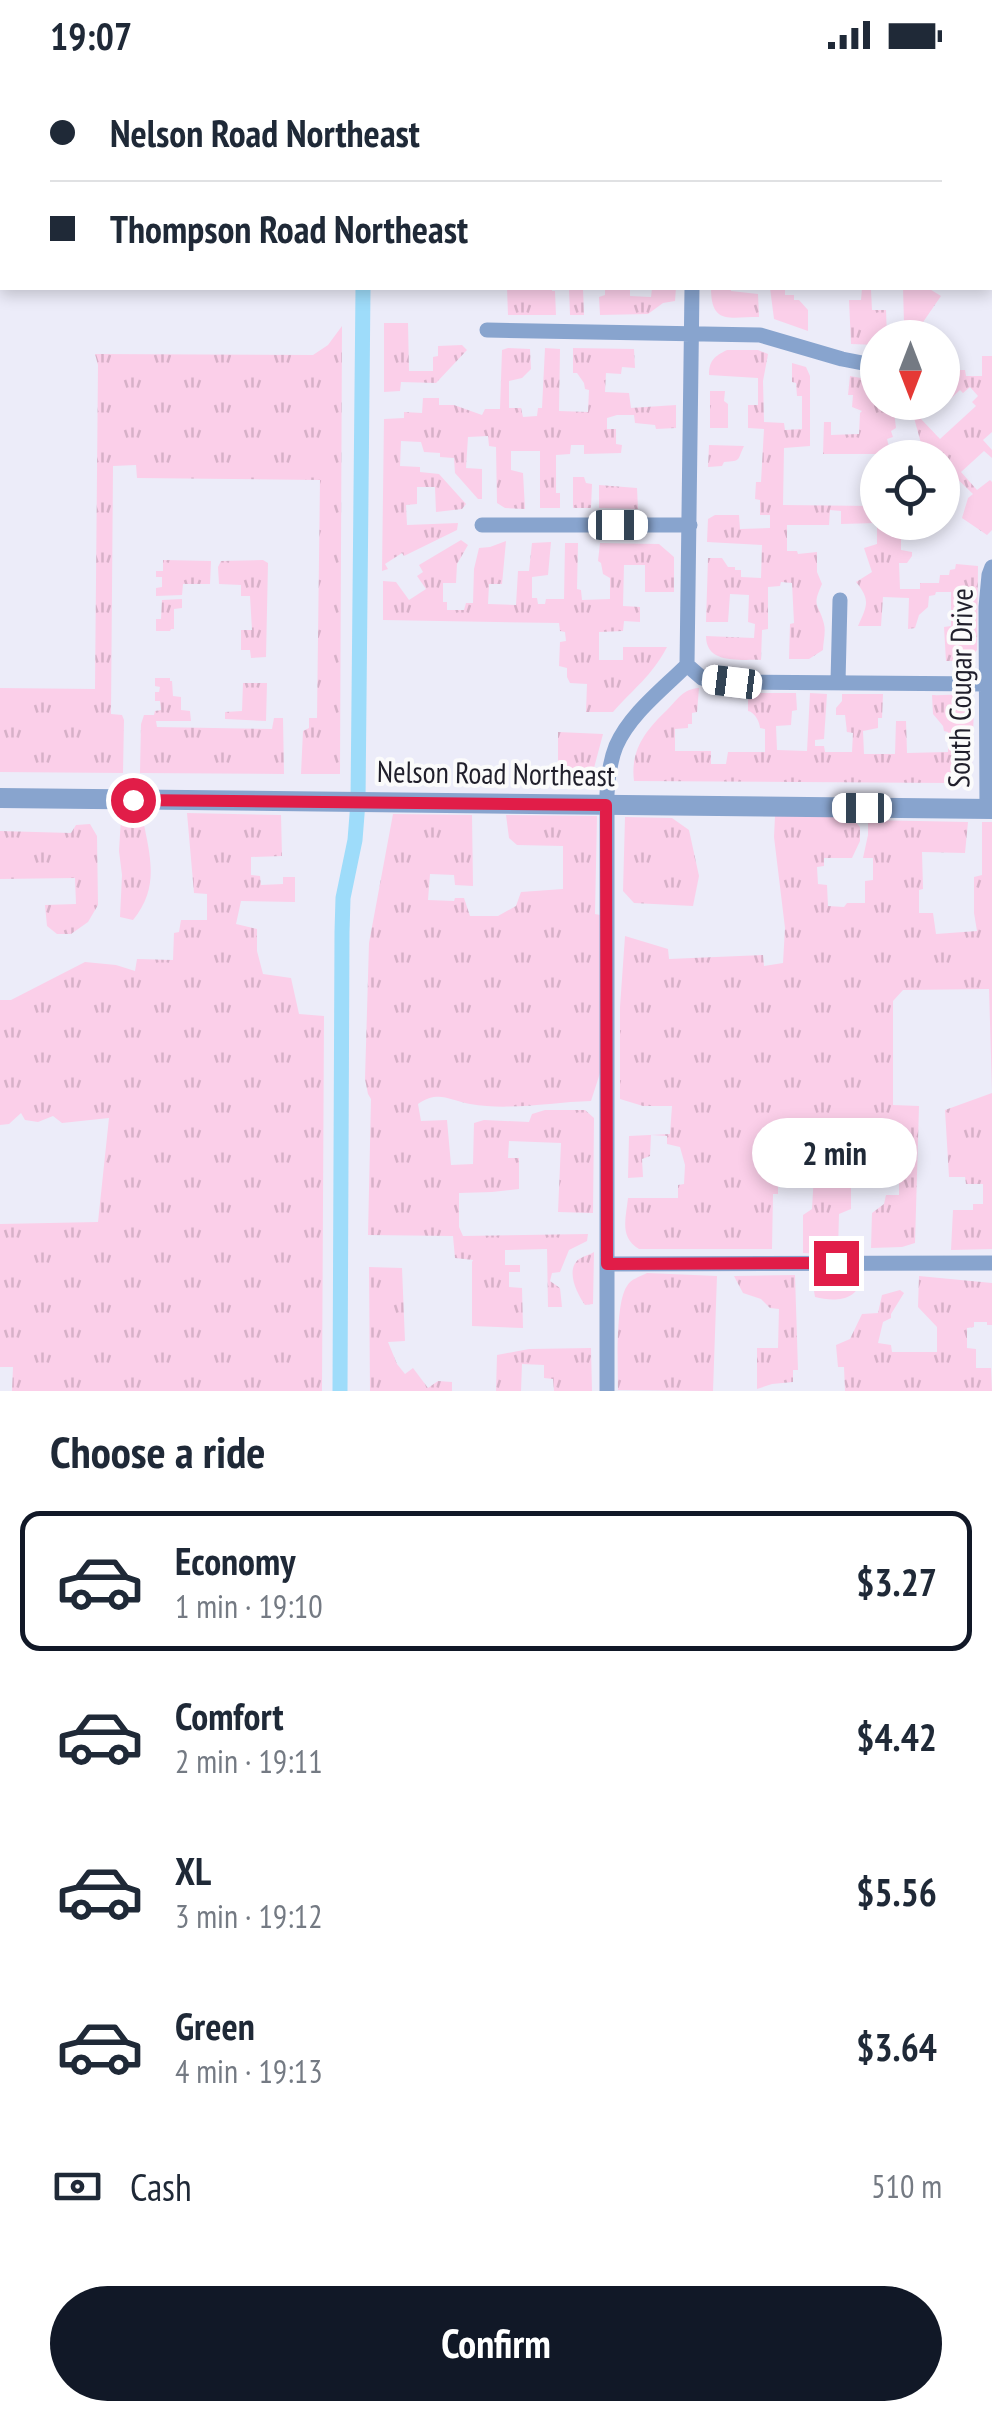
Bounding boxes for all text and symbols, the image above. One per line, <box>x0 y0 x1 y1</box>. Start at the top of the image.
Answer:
text: 19:07 <box>50 11 132 60</box>
text: Nelson Road Northeast <box>110 108 420 157</box>
text: Thompson Road Northeast <box>110 204 468 253</box>
north arrow <box>860 320 960 420</box>
map controls <box>860 320 960 540</box>
button: locate <box>860 440 960 540</box>
car <box>588 510 648 540</box>
street label: South Cougar Drive <box>938 588 981 788</box>
car <box>700 663 764 701</box>
street label: Nelson Road Northeast <box>377 751 616 794</box>
route start <box>111 778 156 823</box>
car <box>832 793 892 823</box>
callout: 2 min <box>754 1118 918 1188</box>
text: 2 min <box>802 1132 867 1174</box>
route end <box>814 1241 859 1286</box>
text: Choose a ride <box>50 1422 265 1480</box>
icon: car <box>55 1536 145 1626</box>
text: Economy <box>175 1536 295 1585</box>
text: $3.27 <box>856 1557 937 1606</box>
text: 1 min · 19:10 <box>175 1585 323 1627</box>
icon: car <box>55 1691 145 1781</box>
text: Comfort <box>175 1691 284 1740</box>
text: $4.42 <box>856 1712 937 1761</box>
text: 2 min · 19:11 <box>175 1740 323 1782</box>
icon: car <box>55 1846 145 1936</box>
text: XL <box>175 1846 211 1895</box>
text: $5.56 <box>856 1867 937 1916</box>
text: 3 min · 19:12 <box>175 1895 323 1937</box>
icon: car <box>55 2001 145 2091</box>
text: Green <box>175 2001 255 2050</box>
text: $3.64 <box>856 2022 937 2071</box>
text: 4 min · 19:13 <box>175 2050 323 2092</box>
icon: cash <box>50 2159 105 2214</box>
text: Cash <box>130 2162 192 2211</box>
text: 510 m <box>871 2165 942 2207</box>
button: Confirm <box>50 2286 942 2401</box>

